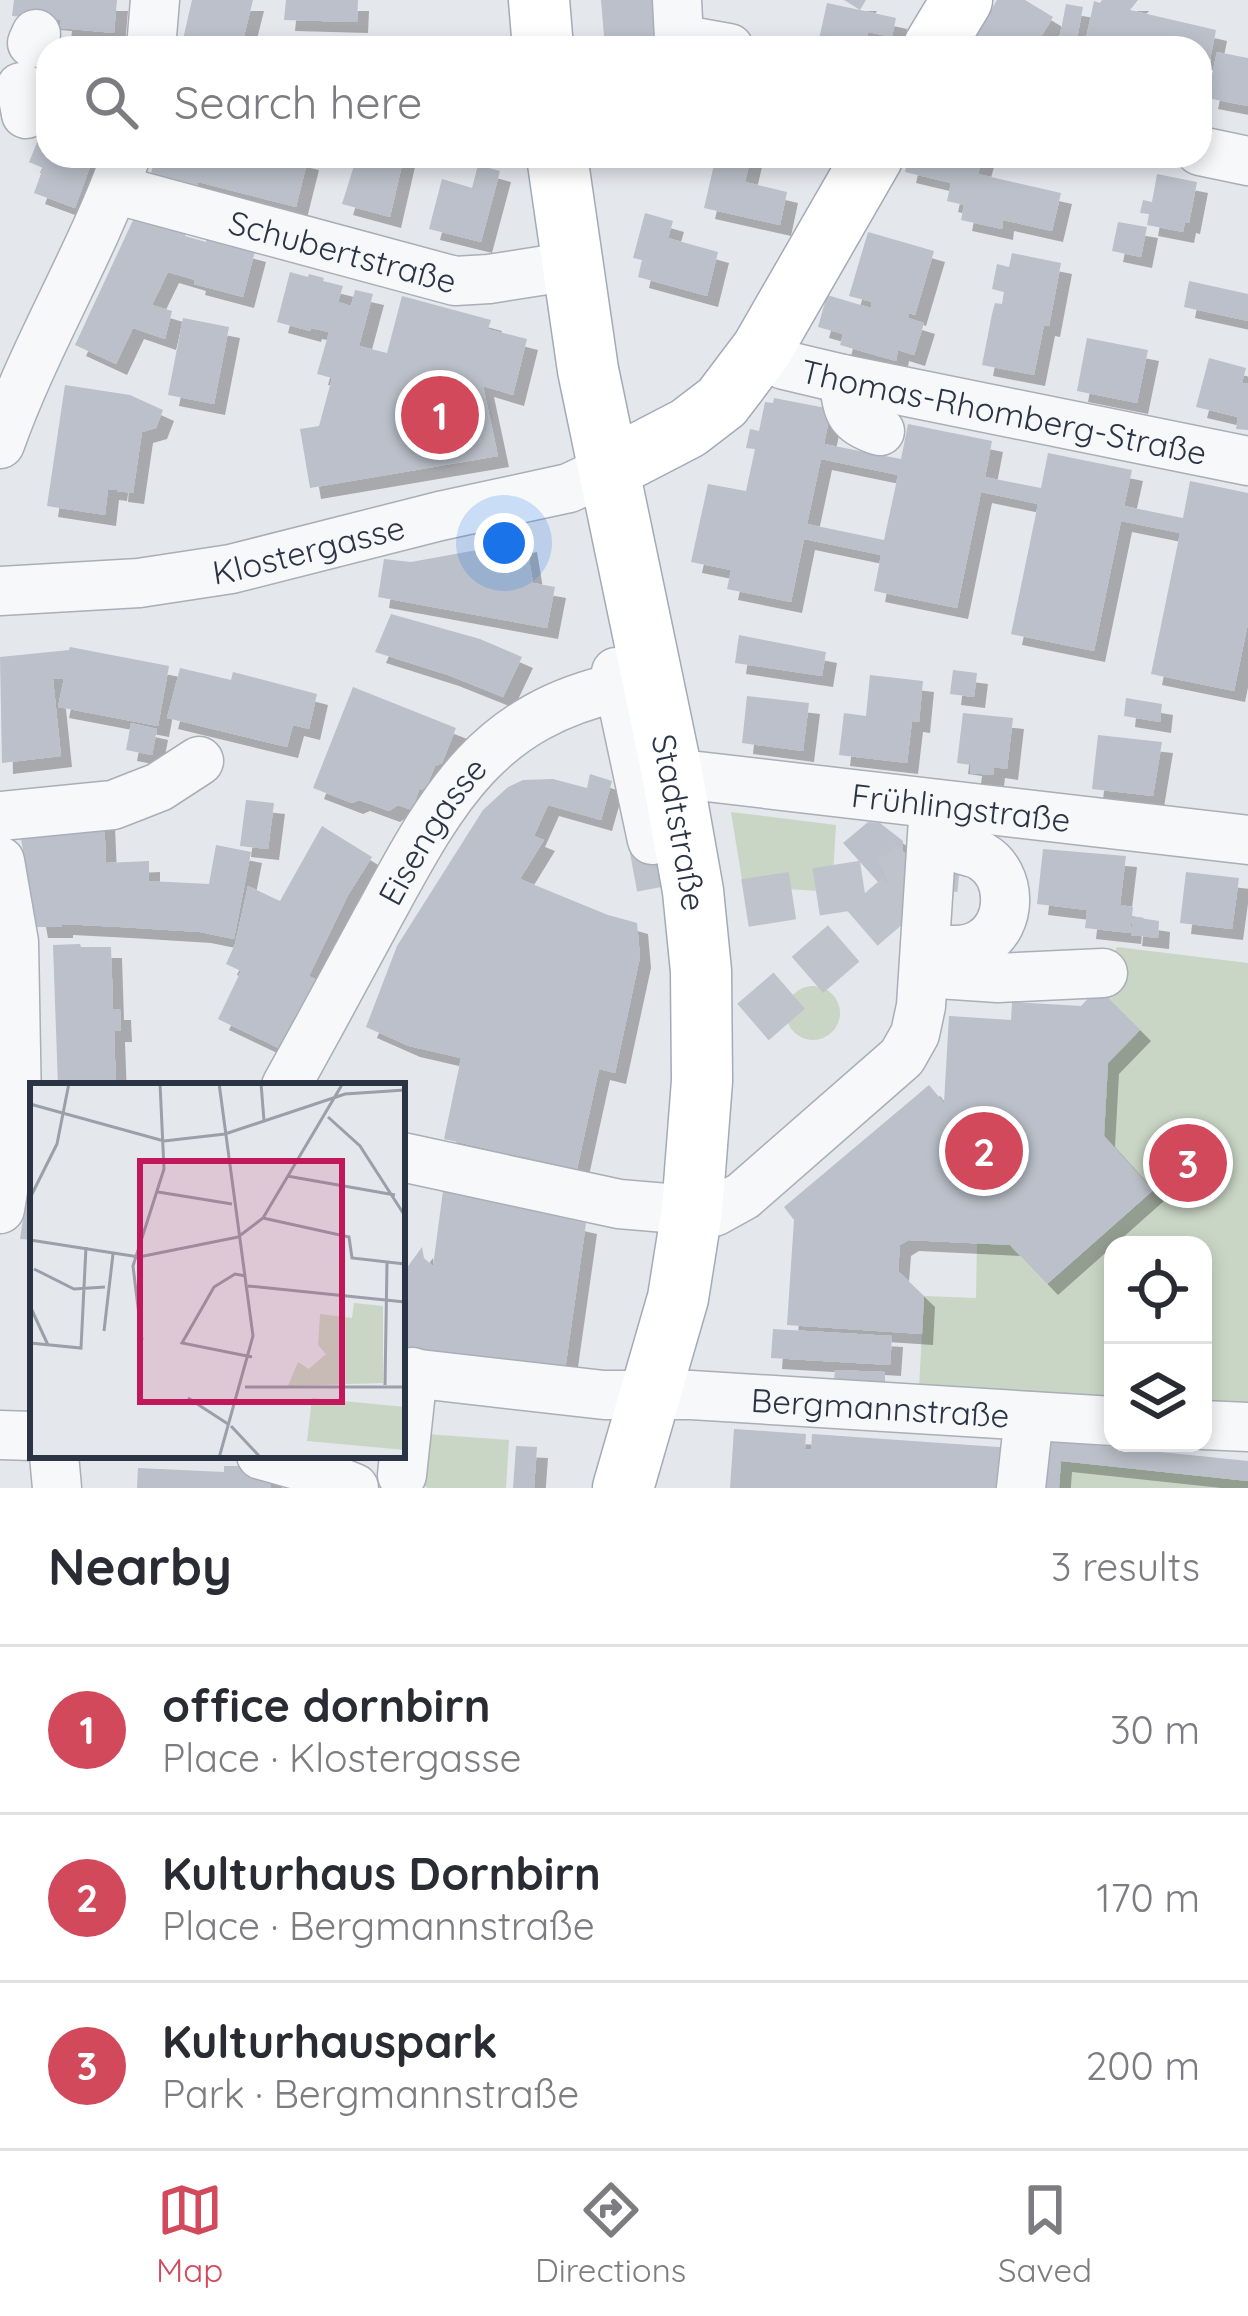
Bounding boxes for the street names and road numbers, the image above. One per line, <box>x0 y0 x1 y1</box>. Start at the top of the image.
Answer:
street label: Schubertstraße <box>224 200 461 301</box>
street label: Thomas-Rhomberg-Straße <box>797 349 1210 473</box>
street label: Klostergasse <box>209 505 409 592</box>
street label: Stadtstraße <box>644 730 715 913</box>
street label: Eisengasse <box>368 748 494 912</box>
street label: Frühlingstraße <box>849 774 1073 840</box>
street label: Bergmannstraße <box>750 1378 1011 1435</box>

